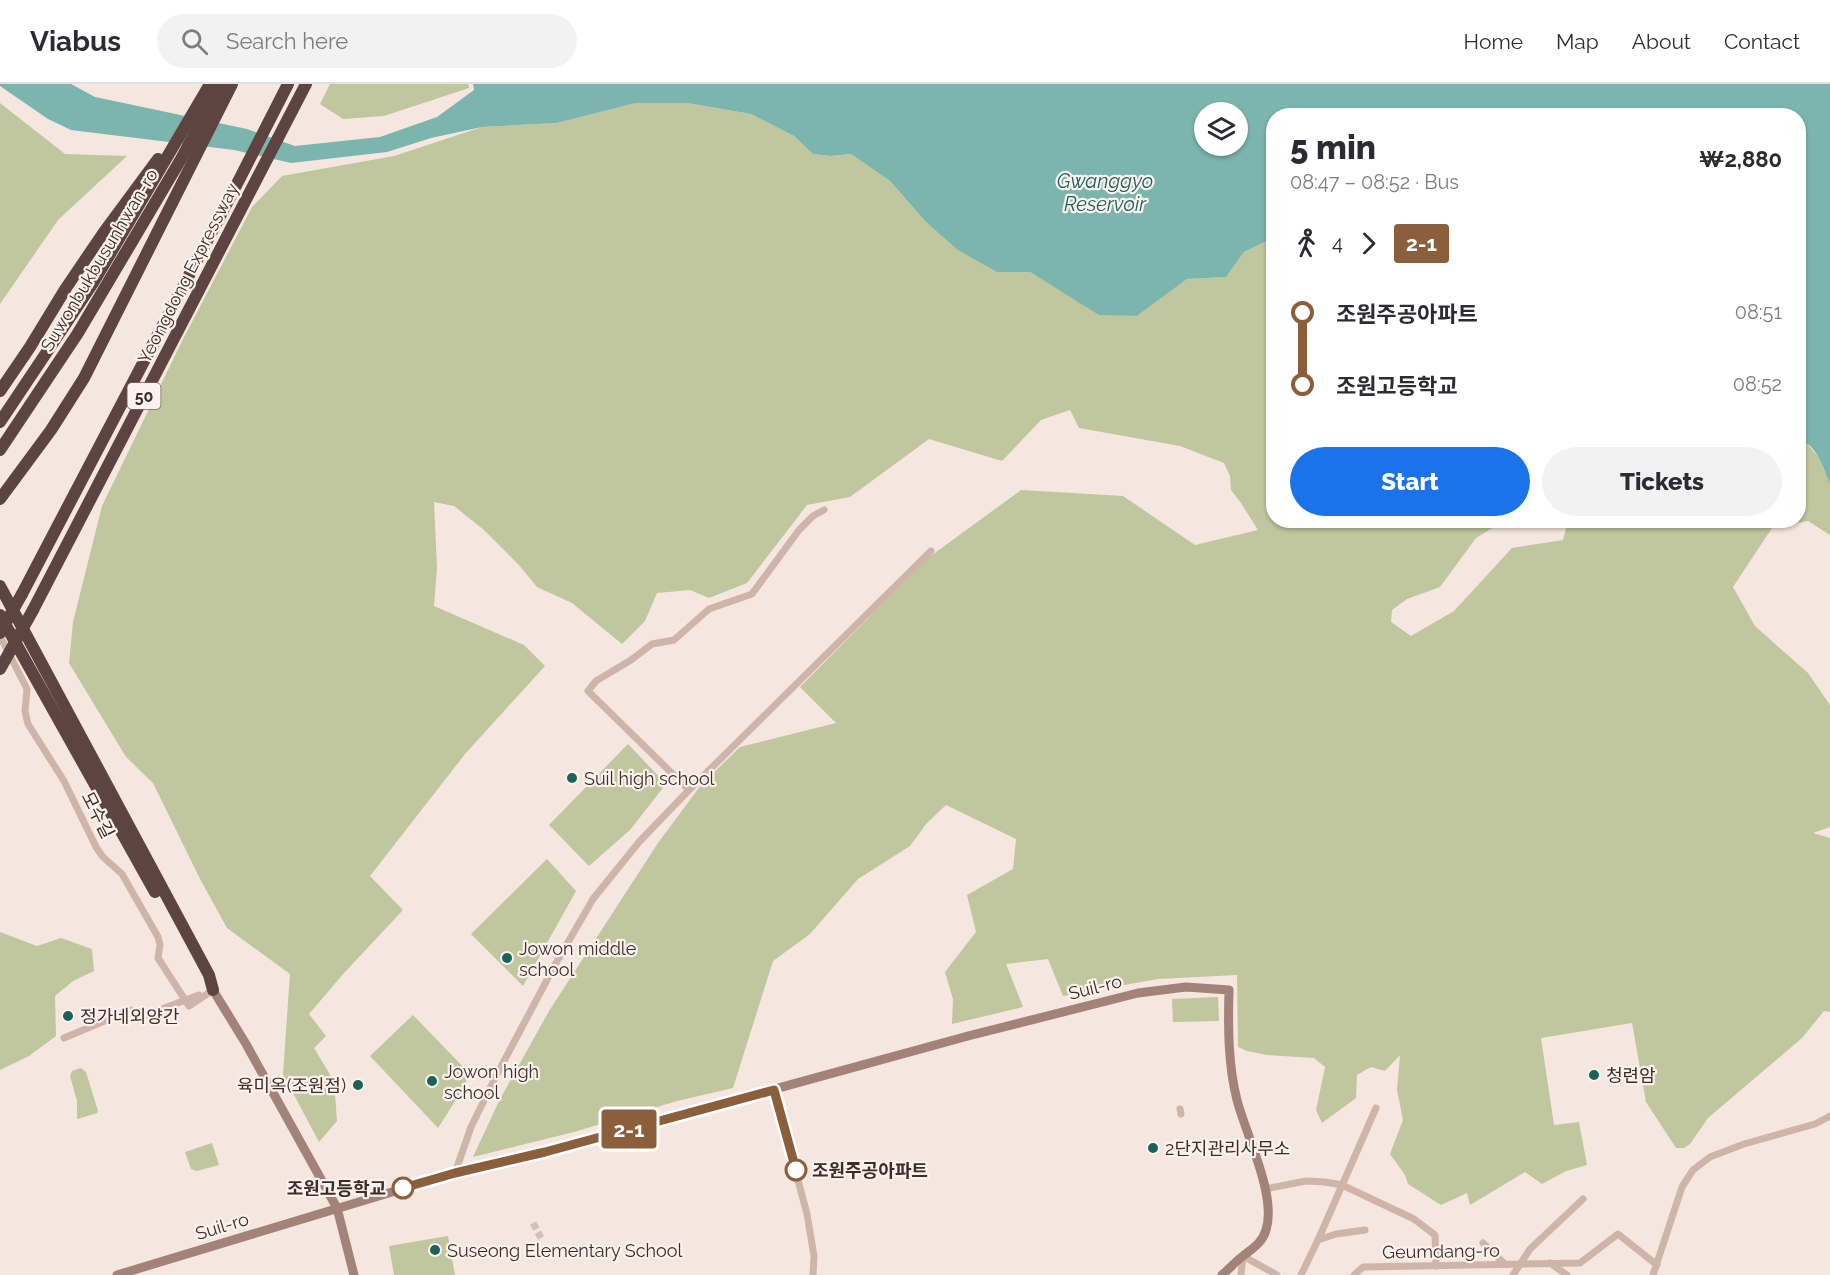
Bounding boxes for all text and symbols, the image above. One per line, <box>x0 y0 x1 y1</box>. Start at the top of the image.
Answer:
search box <box>157 14 577 68</box>
text: Viabus <box>30 25 121 58</box>
icon: search <box>178 25 211 58</box>
text: Search here <box>226 28 348 54</box>
text: Home <box>1464 29 1523 54</box>
text: Map <box>1556 29 1599 54</box>
text: About <box>1632 29 1691 54</box>
text: Contact <box>1724 29 1800 54</box>
map controls <box>1194 102 1248 156</box>
button: layers <box>1194 102 1248 156</box>
text: 5 min <box>1290 128 1376 167</box>
text: ₩2,880 <box>1699 146 1782 172</box>
street label: Suwonbukbusunhwan-ro <box>36 165 162 355</box>
water label: Gwanggyo Reservoir <box>1057 169 1153 216</box>
text: 08:47 – 08:52 · Bus <box>1290 170 1459 194</box>
street label: Yeongdong Expressway <box>133 179 243 367</box>
icon: walk <box>1290 227 1323 260</box>
icon: forward <box>1352 227 1385 260</box>
text: 4 <box>1332 231 1343 255</box>
text: 2-1 <box>1406 231 1437 256</box>
text: 08:51 <box>1735 300 1782 324</box>
text: 조원주공아파트 <box>1336 301 1478 327</box>
text: 08:52 <box>1733 372 1782 396</box>
text: 조원고등학교 <box>1336 373 1457 399</box>
road number: 50 <box>128 383 160 409</box>
button: Start <box>1290 447 1530 516</box>
button: Tickets <box>1542 447 1782 516</box>
place label: Suil high school <box>584 768 715 789</box>
marker: Suil high school <box>565 771 579 785</box>
street label: 모수길 <box>77 788 119 842</box>
place label: Jowon middle school <box>519 938 637 980</box>
marker: Jowon middle school <box>500 951 514 965</box>
street label: Suil-ro <box>1066 970 1124 1004</box>
place label: 정가네외양간 <box>80 1006 179 1027</box>
marker: 정가네외양간 <box>61 1009 75 1023</box>
place label: Jowon high school <box>444 1061 539 1103</box>
place label: 청련암 <box>1606 1065 1656 1086</box>
marker: 청련암 <box>1587 1068 1601 1082</box>
marker: Jowon high school <box>425 1074 439 1088</box>
place label: 육미옥(조원점) <box>237 1075 346 1096</box>
marker: 육미옥(조원점) <box>351 1078 365 1092</box>
line badge: 2-1 <box>594 1110 664 1148</box>
text: 2-1 <box>614 1117 645 1142</box>
place label: 2단지관리사무소 <box>1165 1138 1290 1159</box>
marker: 2단지관리사무소 <box>1146 1141 1160 1155</box>
marker: 조원주공아파트 <box>785 1159 807 1181</box>
place label: 조원주공아파트 <box>812 1160 928 1181</box>
marker: 조원고등학교 <box>392 1177 414 1199</box>
place label: 조원고등학교 <box>287 1178 386 1199</box>
street label: Suil-ro <box>193 1208 251 1244</box>
street label: Geumdang-ro <box>1382 1239 1500 1263</box>
place label: Suseong Elementary School <box>447 1240 682 1261</box>
marker: Suseong Elementary School <box>428 1243 442 1257</box>

